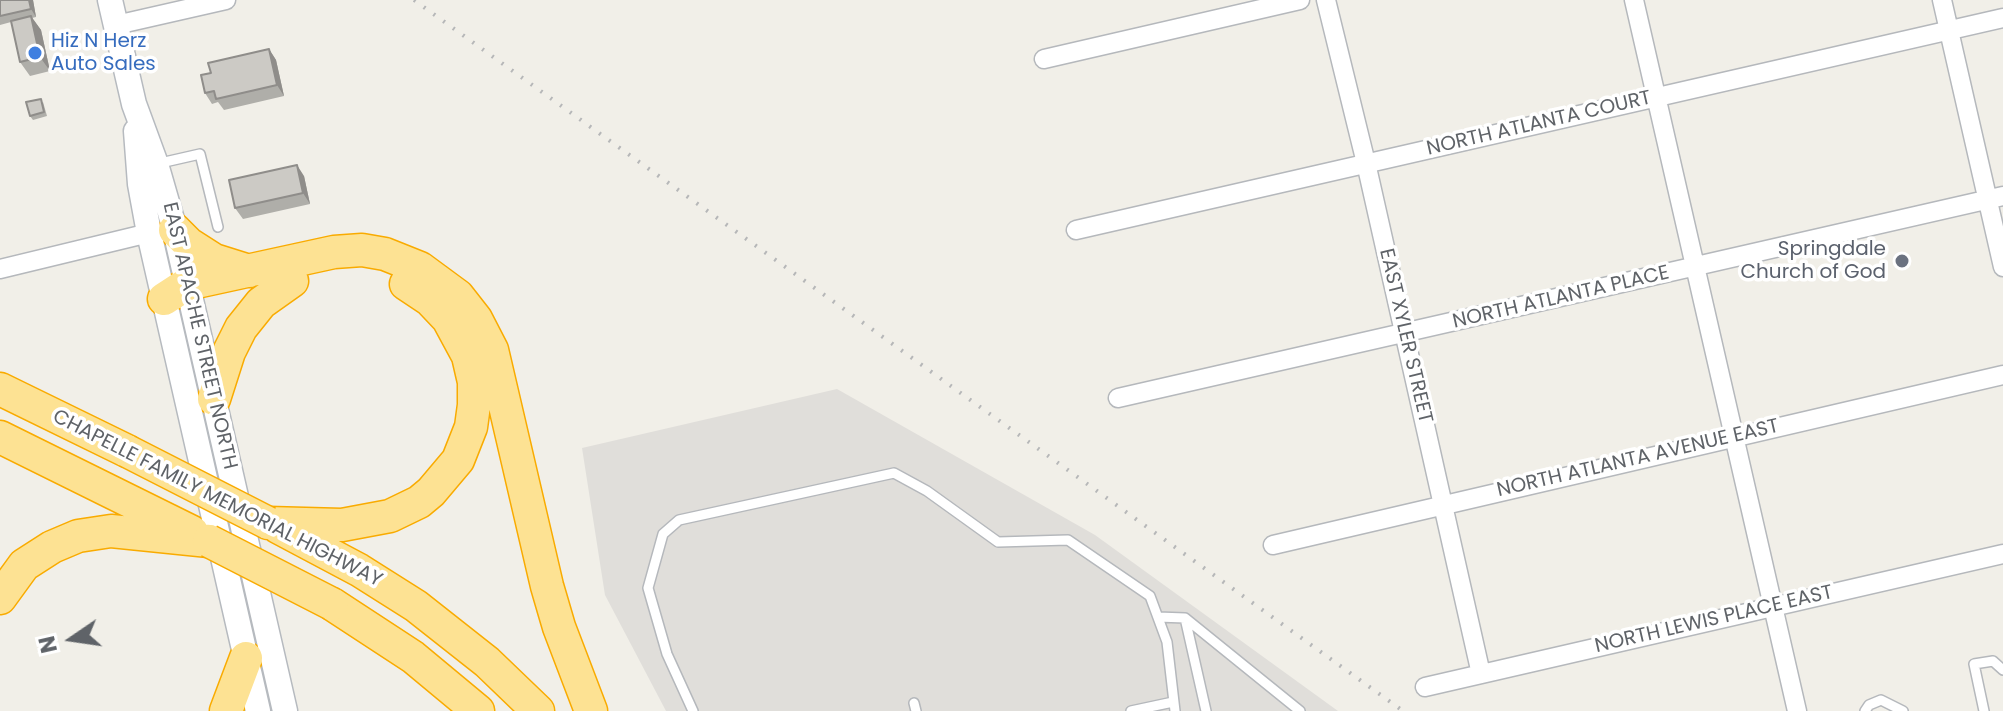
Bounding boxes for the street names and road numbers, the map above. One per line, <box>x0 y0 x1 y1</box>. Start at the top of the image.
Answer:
street label: NORTH ATLANTA COURT <box>1424 86 1654 162</box>
street label: EAST APACHE STREET NORTH <box>157 200 241 472</box>
street label: EAST XYLER STREET <box>1373 246 1437 426</box>
street label: NORTH ATLANTA PLACE <box>1450 261 1672 335</box>
street label: CHAPELLE FAMILY MEMORIAL HIGHWAY <box>48 405 386 593</box>
street label: NORTH ATLANTA AVENUE EAST <box>1495 415 1781 503</box>
street label: NORTH LEWIS PLACE EAST <box>1593 581 1835 659</box>

